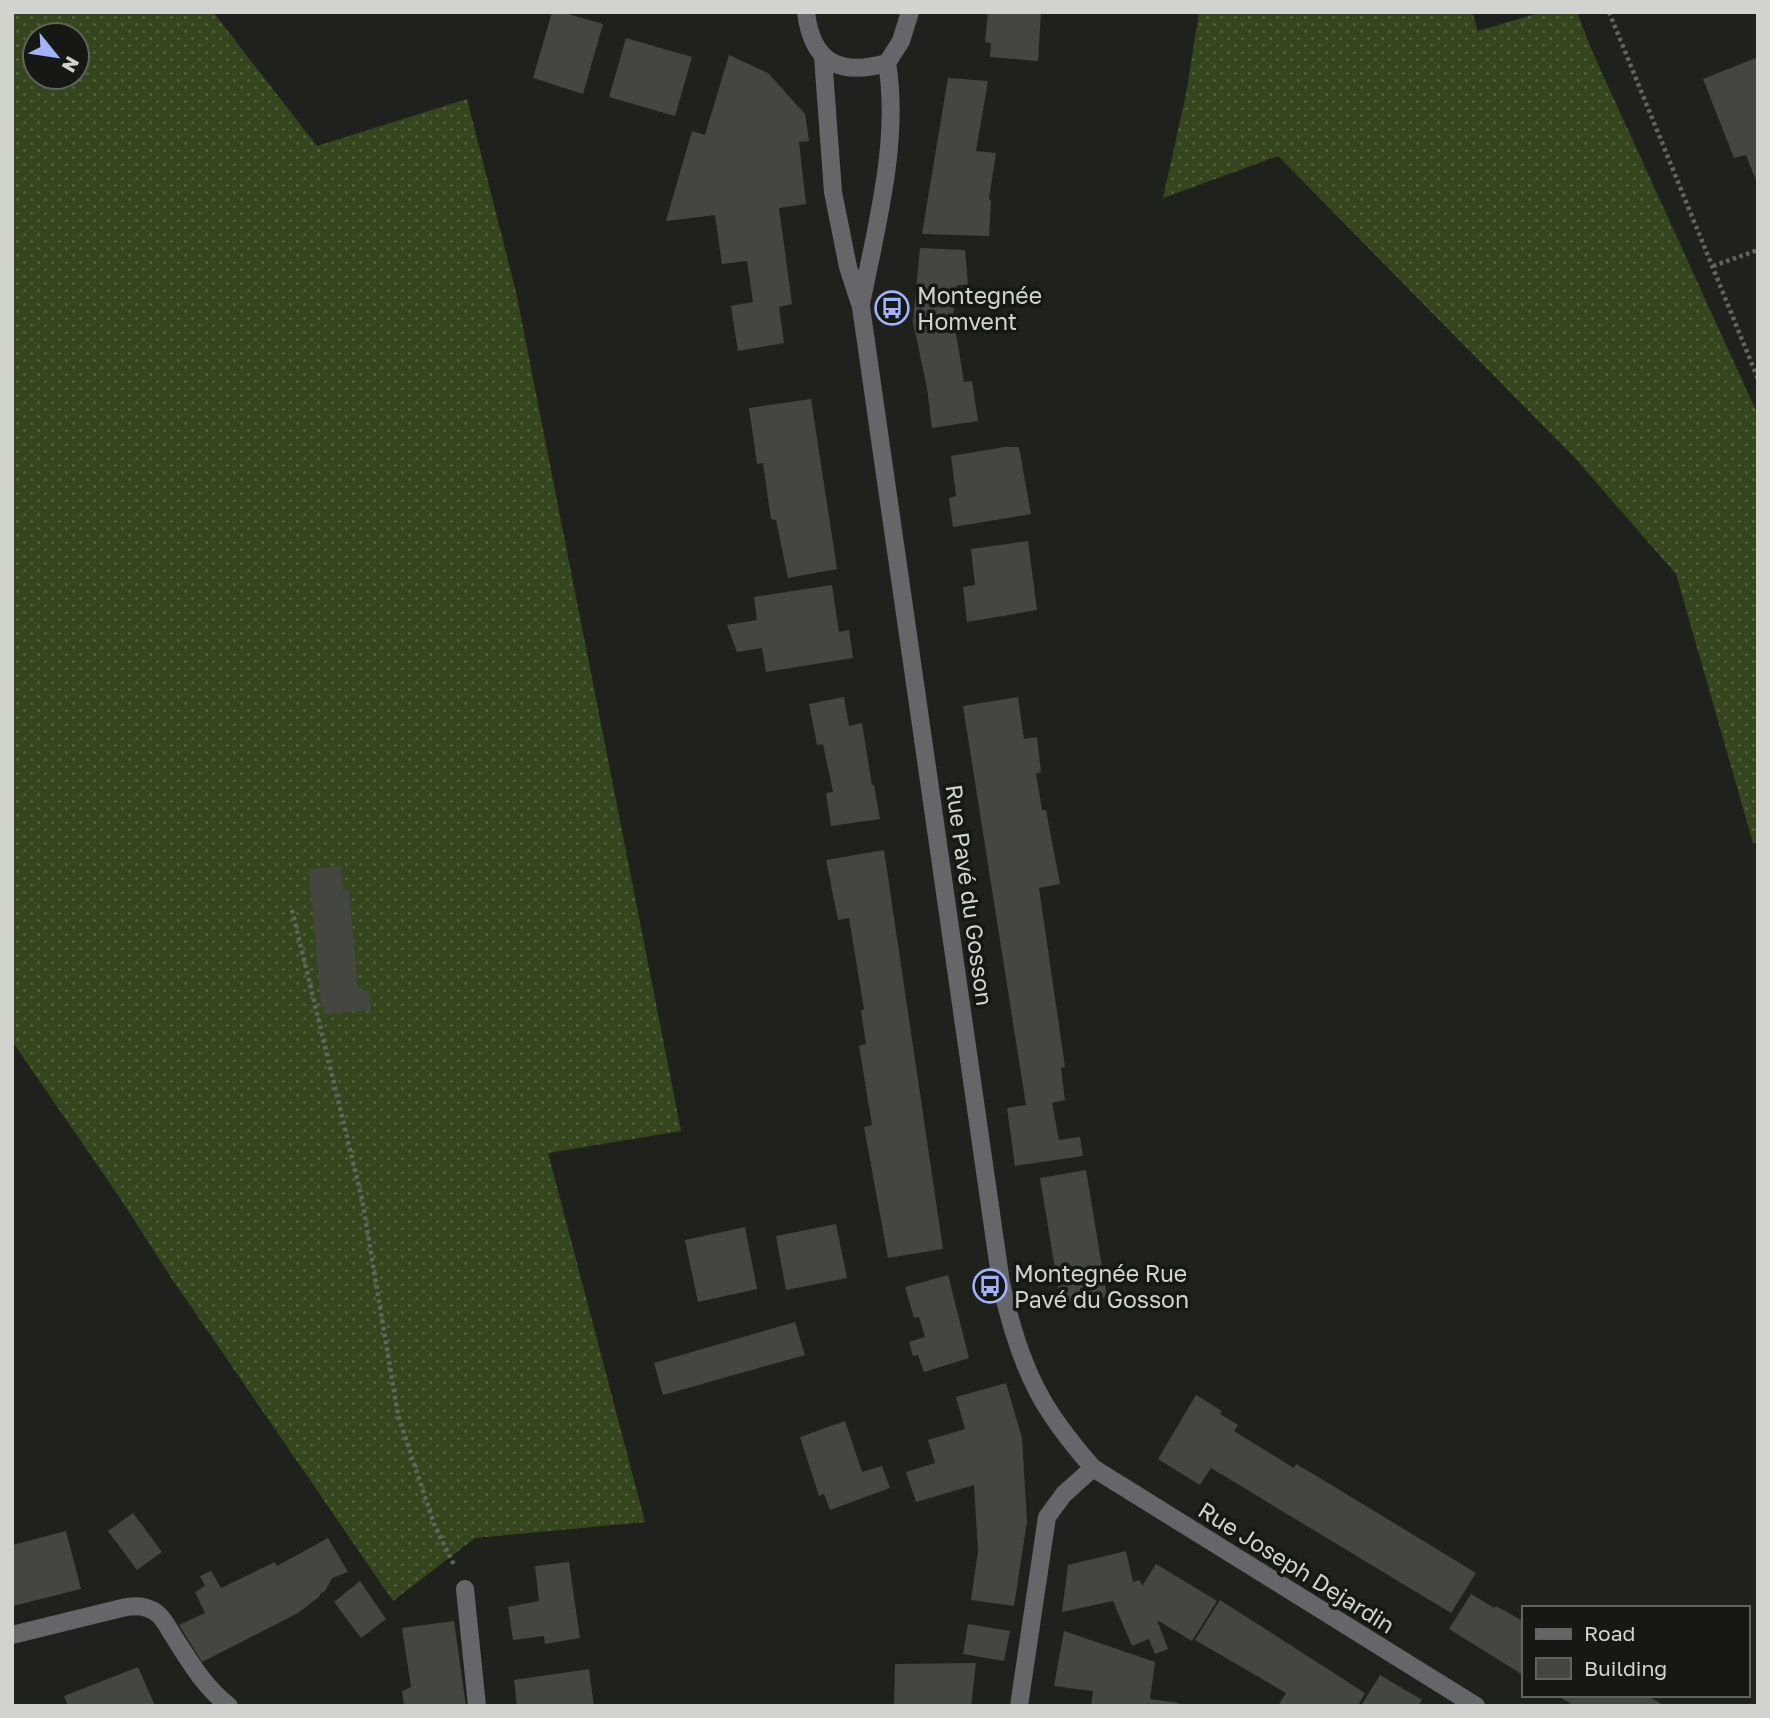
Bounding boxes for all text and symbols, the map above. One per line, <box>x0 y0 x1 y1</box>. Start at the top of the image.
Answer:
north arrow <box>21 21 91 91</box>
text: N <box>58 53 85 77</box>
place label: Montegnée Homvent <box>917 281 1042 335</box>
bus stop icon: Montegnée Homvent <box>873 289 911 327</box>
street label: Rue Pavé du Gosson <box>941 783 999 1007</box>
place label: Montegnée Rue Pavé du Gosson <box>1014 1259 1189 1313</box>
bus stop icon: Montegnée Rue Pavé du Gosson <box>971 1267 1009 1305</box>
street label: Rue Joseph Dejardin <box>1194 1495 1400 1639</box>
legend <box>1522 1606 1749 1697</box>
text: Road <box>1584 1620 1635 1646</box>
text: Building <box>1584 1655 1667 1681</box>

